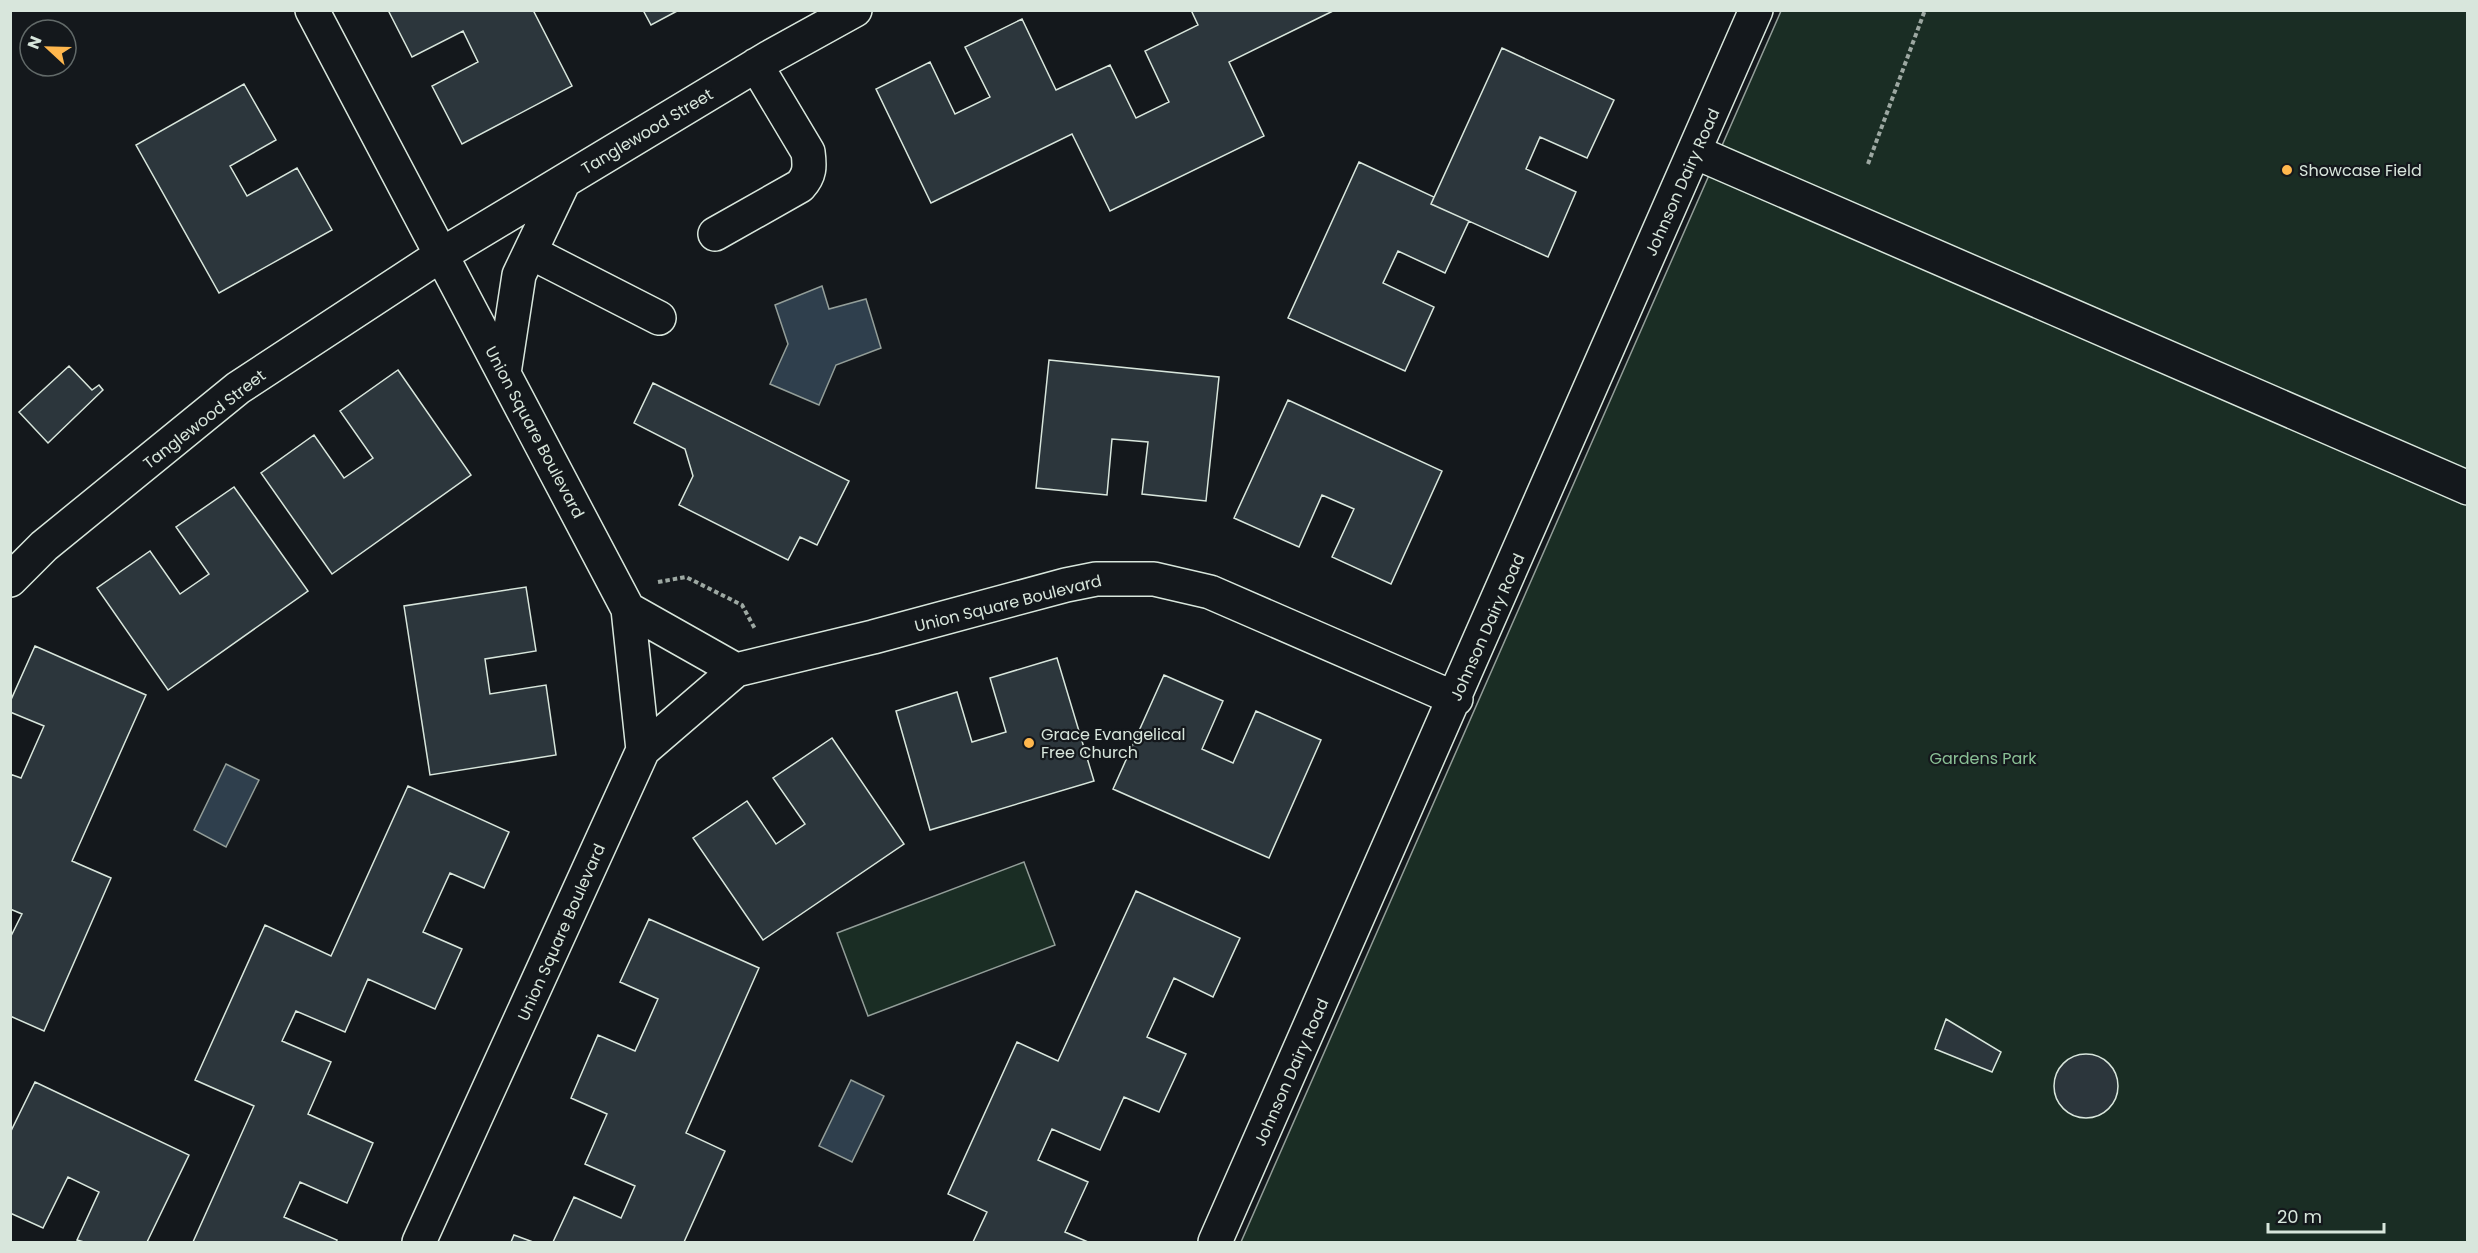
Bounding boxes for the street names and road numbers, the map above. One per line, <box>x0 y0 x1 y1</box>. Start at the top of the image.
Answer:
street label: Tanglewood Street <box>577 83 718 180</box>
street label: Johnson Dairy Road <box>1640 105 1725 260</box>
street label: Union Square Boulevard <box>479 342 590 522</box>
street label: Tanglewood Street <box>138 364 271 475</box>
street label: Johnson Dairy Road <box>1445 550 1530 705</box>
street label: Union Square Boulevard <box>912 569 1104 638</box>
street label: Union Square Boulevard <box>512 840 611 1025</box>
street label: Johnson Dairy Road <box>1249 995 1334 1150</box>

